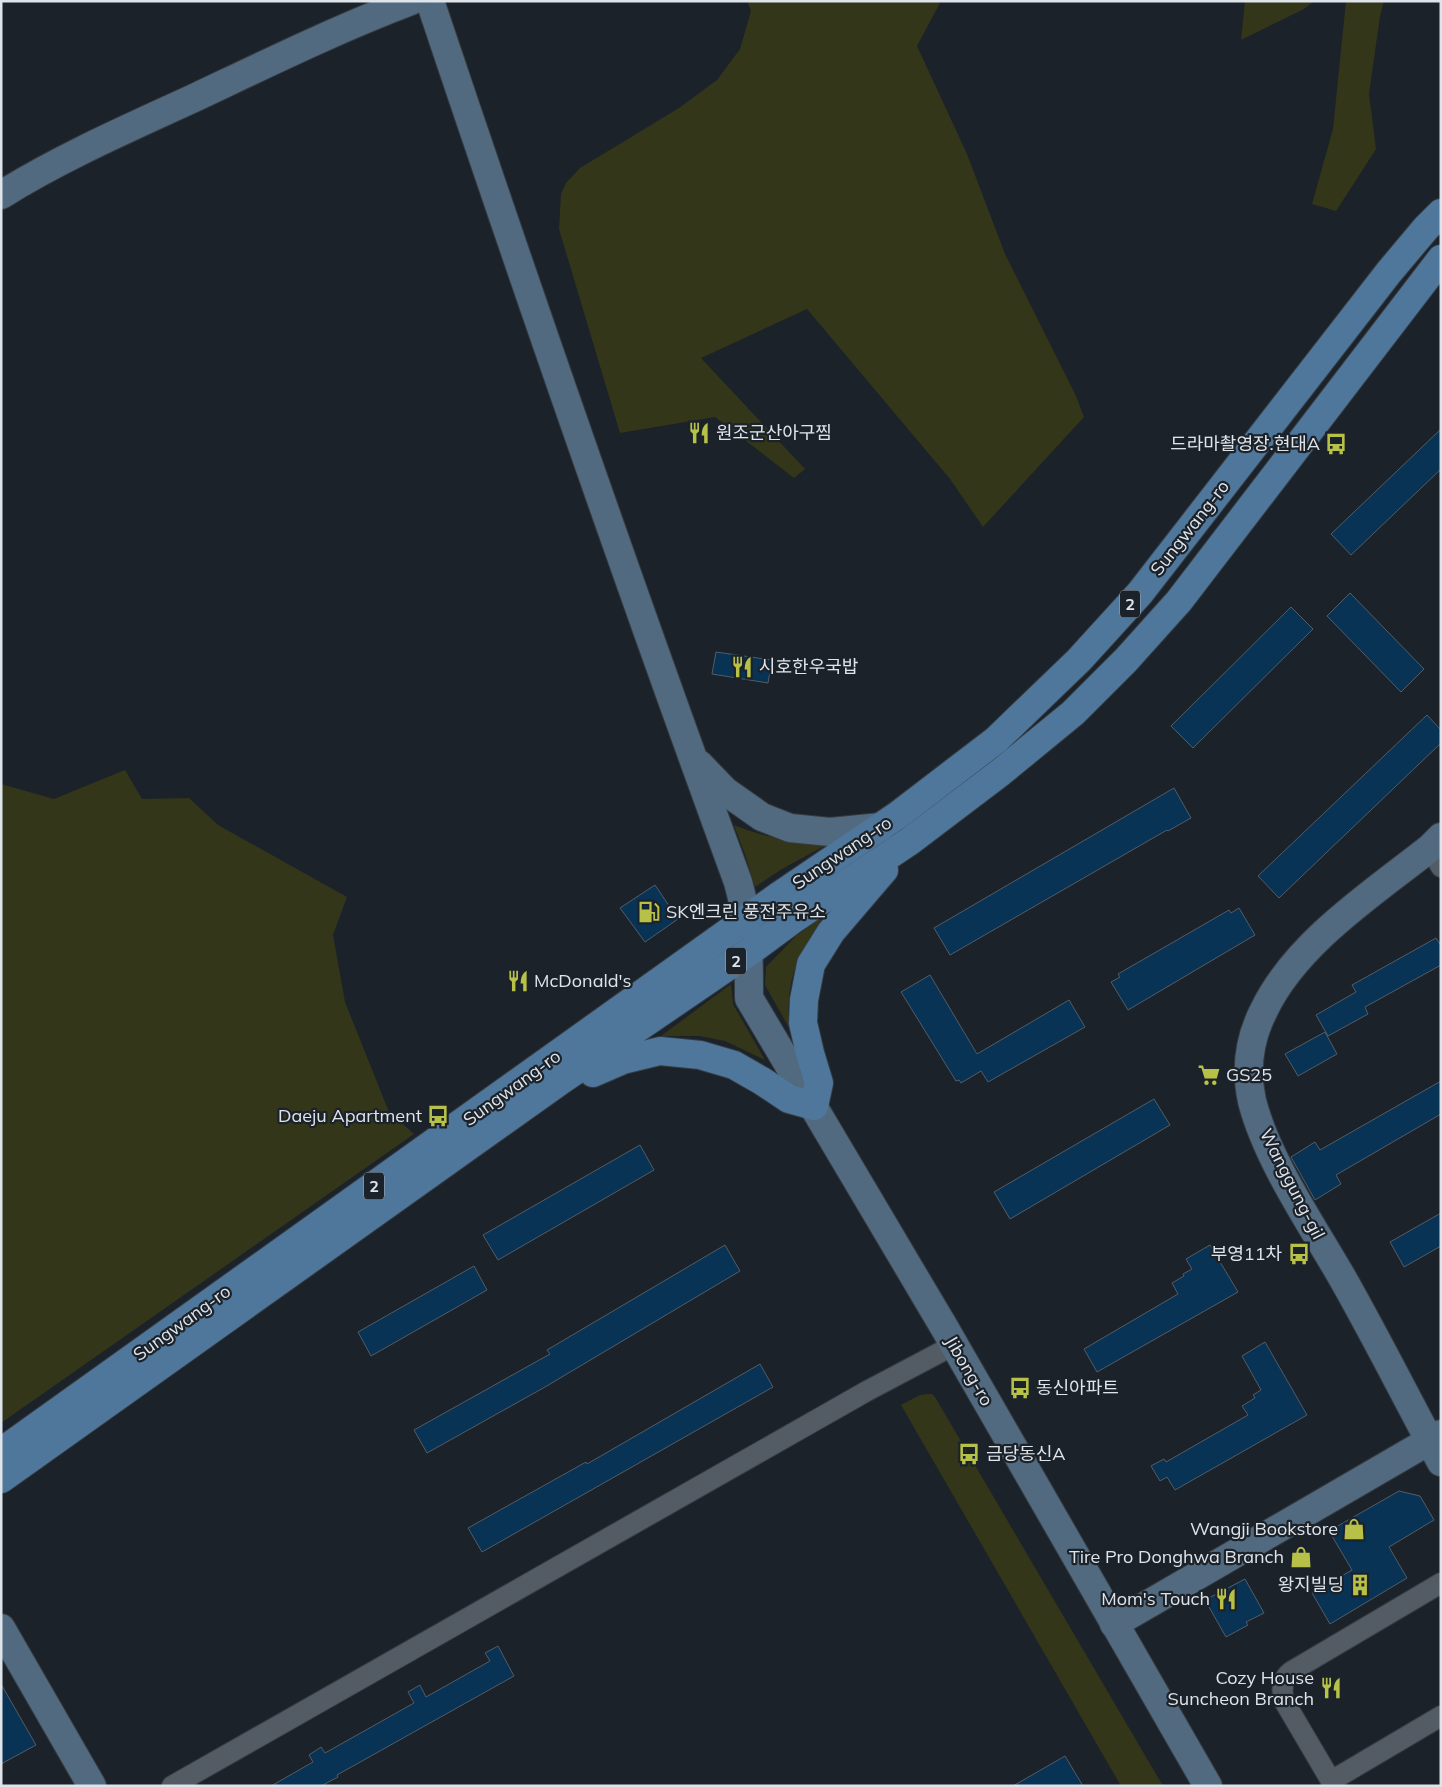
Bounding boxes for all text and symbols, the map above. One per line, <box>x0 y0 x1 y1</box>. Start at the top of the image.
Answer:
restaurant icon: 원조군산아구찜 <box>686 420 712 446</box>
place label: 원조군산아구찜 <box>716 421 832 444</box>
bus stop icon: 드라마촬영장.현대A <box>1323 431 1349 457</box>
place label: 드라마촬영장.현대A <box>1170 432 1320 455</box>
street label: Sungwang-ro <box>1145 475 1234 580</box>
road number: 2 <box>1120 590 1140 618</box>
restaurant icon: 시호한우국밥 <box>729 654 755 680</box>
place label: 시호한우국밥 <box>759 655 858 678</box>
street label: Sungwang-ro <box>788 811 896 894</box>
fuel station icon: SK엔크린 풍전주유소 <box>636 899 662 925</box>
place label: SK엔크린 풍전주유소 <box>666 900 826 923</box>
road number: 2 <box>726 948 746 974</box>
restaurant icon: McDonald's <box>505 968 531 994</box>
place label: McDonald's <box>534 969 631 992</box>
street label: Sungwang-ro <box>458 1044 565 1131</box>
supermarket icon: GS25 <box>1196 1062 1222 1088</box>
place label: GS25 <box>1226 1063 1272 1086</box>
bus stop icon: Daeju Apartment <box>425 1103 451 1129</box>
place label: Daeju Apartment <box>278 1104 422 1127</box>
street label: Wanggung-gil <box>1255 1125 1330 1243</box>
road number: 2 <box>364 1172 384 1200</box>
bus stop icon: 부영11차 <box>1286 1241 1312 1267</box>
place label: 부영11차 <box>1211 1242 1282 1265</box>
street label: Sungwang-ro <box>128 1279 235 1366</box>
street label: Jibong-ro <box>940 1332 999 1410</box>
bus stop icon: 동신아파트 <box>1007 1375 1033 1401</box>
place label: 동신아파트 <box>1036 1376 1119 1399</box>
bus stop icon: 금당동신A <box>956 1441 982 1467</box>
place label: 금당동신A <box>986 1442 1065 1465</box>
shop icon: Wangji Bookstore <box>1341 1516 1367 1542</box>
place label: Wangji Bookstore <box>1190 1517 1338 1540</box>
shop icon: Tire Pro Donghwa Branch <box>1288 1544 1314 1570</box>
place label: Tire Pro Donghwa Branch <box>1069 1545 1284 1568</box>
building icon: 왕지빌딩 <box>1347 1572 1373 1598</box>
place label: 왕지빌딩 <box>1278 1573 1344 1596</box>
restaurant icon: Mom's Touch <box>1213 1586 1239 1612</box>
place label: Mom's Touch <box>1101 1587 1210 1610</box>
place label: Cozy House Suncheon Branch <box>1168 1666 1314 1710</box>
restaurant icon: Cozy House Suncheon Branch <box>1318 1675 1344 1701</box>

